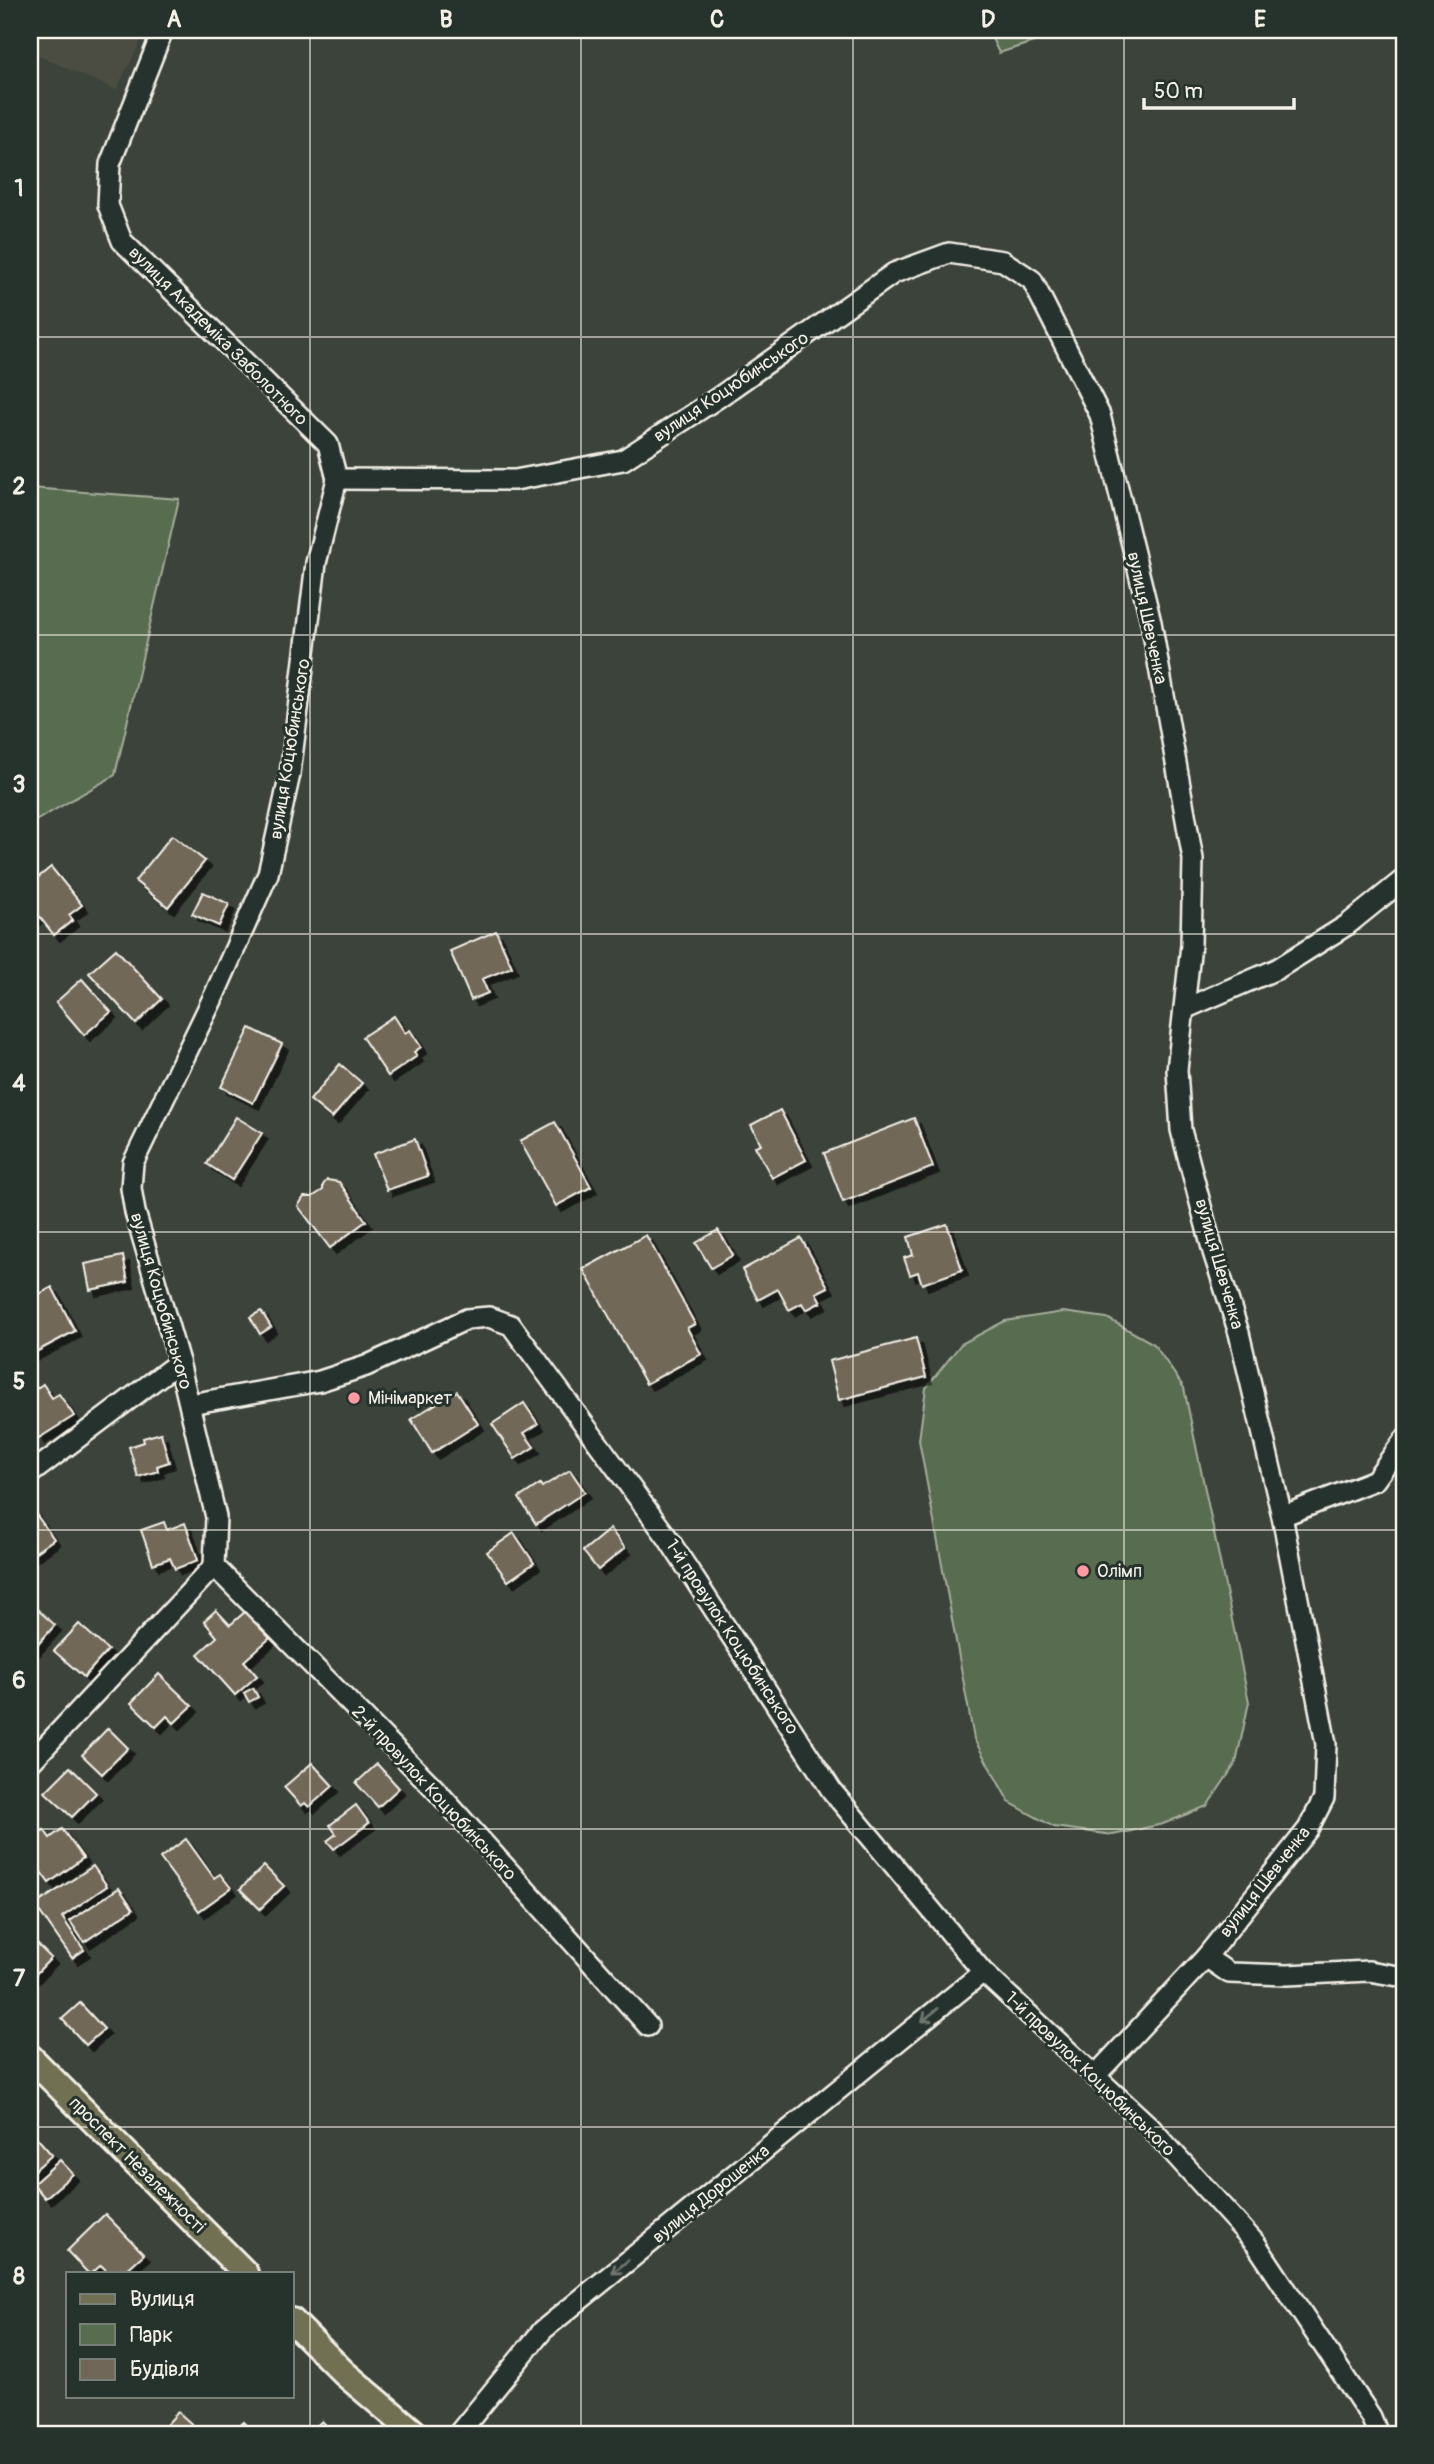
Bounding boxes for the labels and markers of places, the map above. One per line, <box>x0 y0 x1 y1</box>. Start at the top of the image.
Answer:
place label: Мінімаркет <box>368 1387 452 1410</box>
marker: Мінімаркет <box>346 1390 362 1406</box>
place label: Олімп <box>1097 1560 1142 1583</box>
marker: Олімп <box>1075 1563 1091 1579</box>

